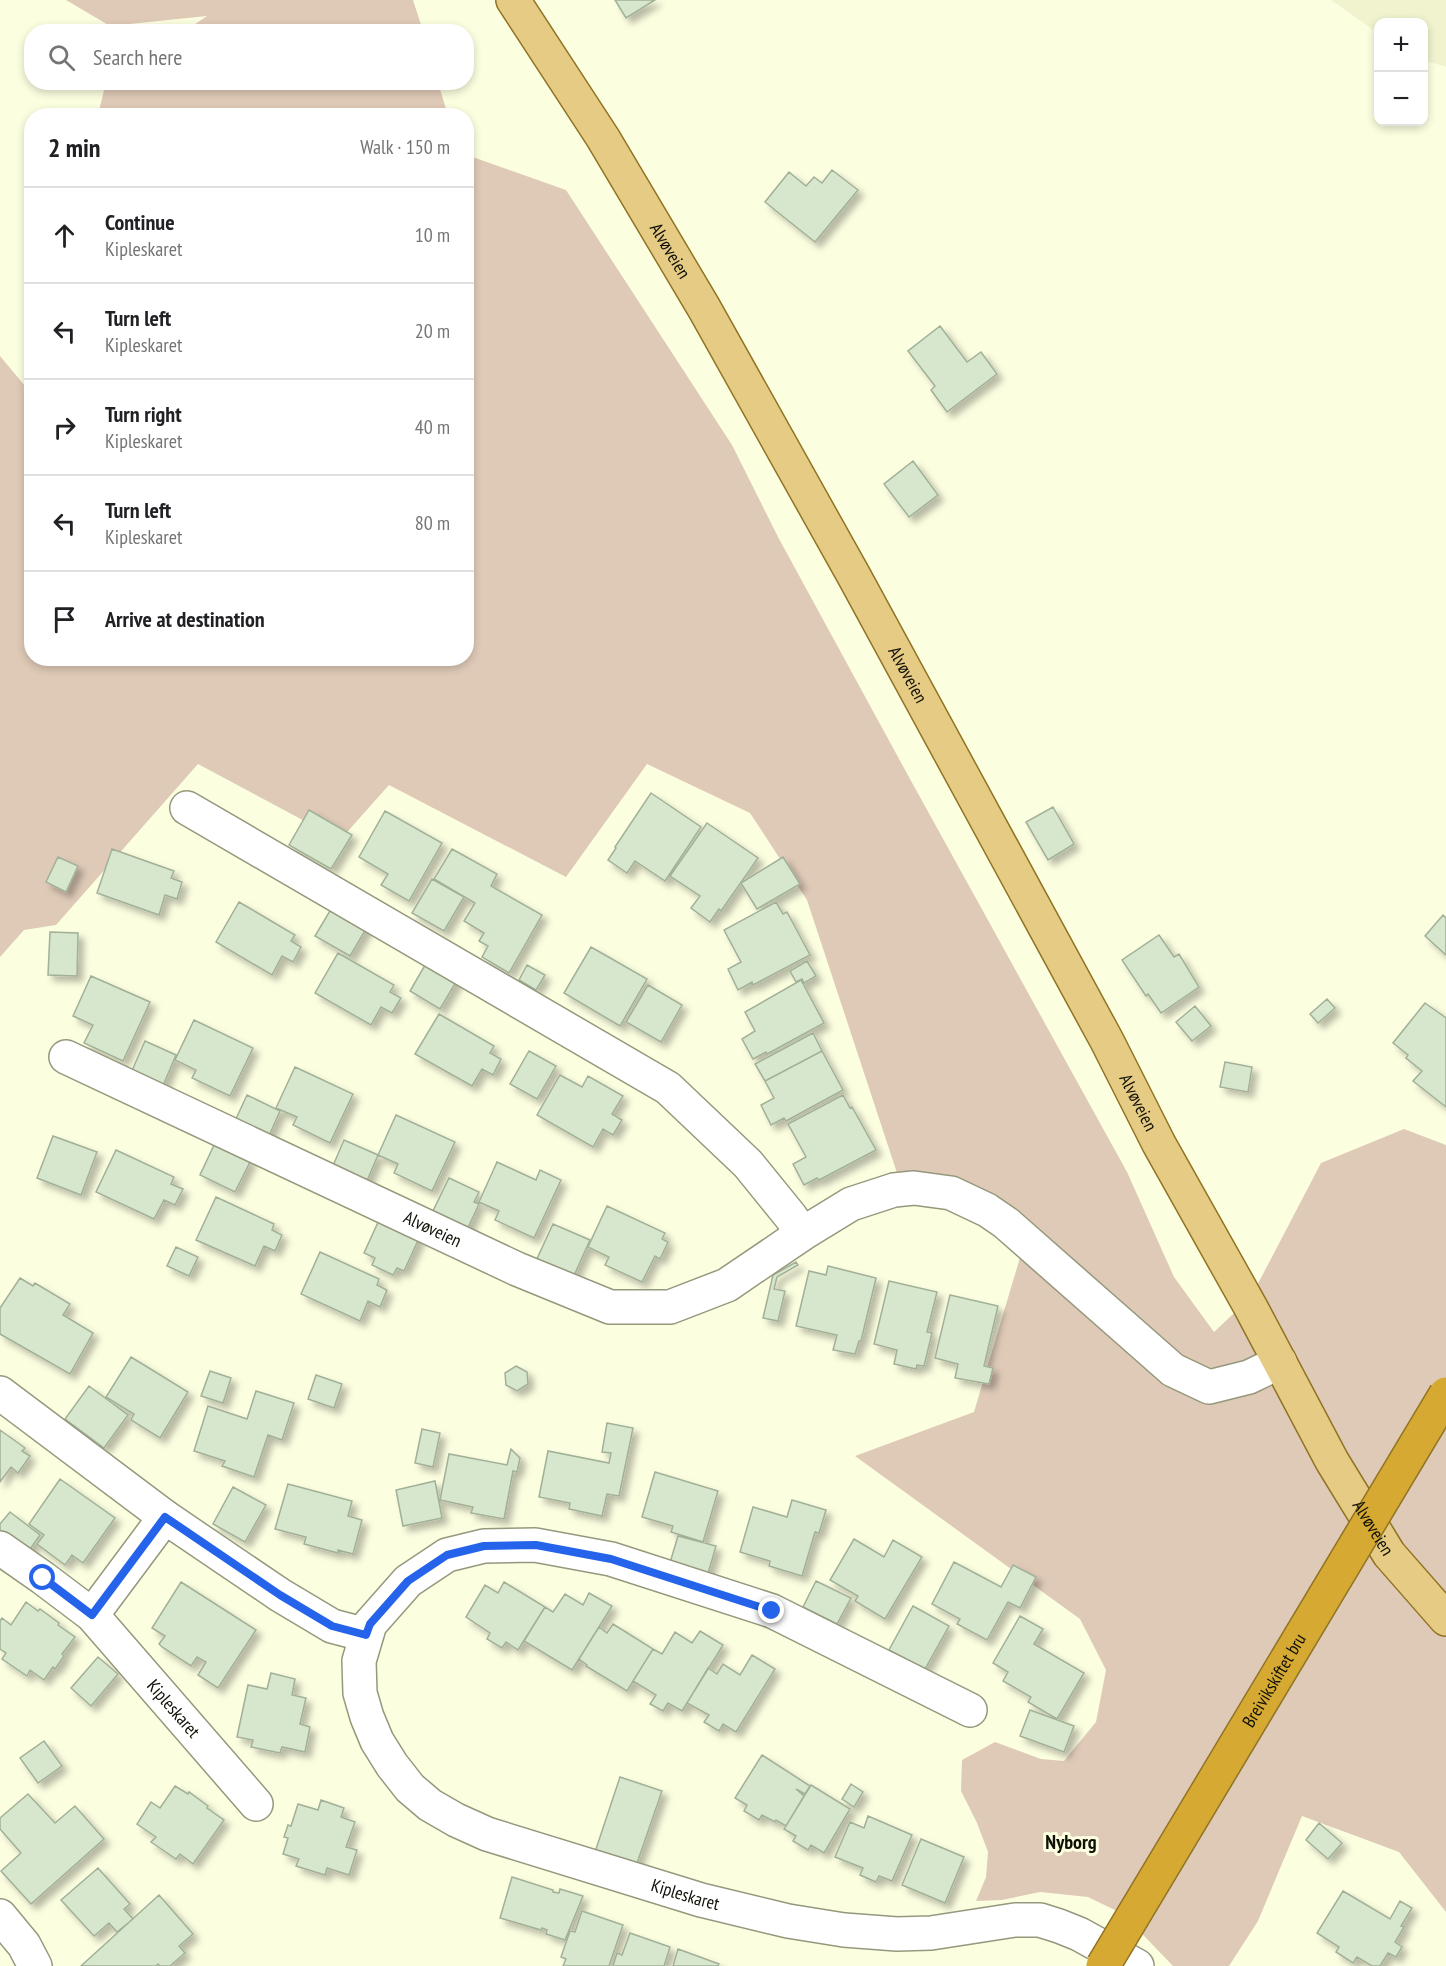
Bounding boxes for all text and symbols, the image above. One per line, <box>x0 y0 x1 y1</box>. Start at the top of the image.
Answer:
map controls <box>1374 18 1428 126</box>
button: + <box>1374 18 1428 72</box>
search box <box>24 24 474 90</box>
icon: search <box>45 41 78 74</box>
text: Search here <box>93 43 182 71</box>
button: − <box>1374 72 1428 126</box>
text: 2 min <box>48 131 101 164</box>
text: Walk · 150 m <box>360 134 450 160</box>
text: Continue <box>105 208 175 236</box>
street label: Alvøveien <box>645 218 696 283</box>
icon: ahead <box>48 219 81 252</box>
text: 10 m <box>415 222 450 248</box>
text: Kipleskaret <box>105 236 183 262</box>
text: Turn left <box>105 304 171 332</box>
icon: left <box>48 315 81 348</box>
text: 20 m <box>415 318 450 344</box>
text: Kipleskaret <box>105 332 183 358</box>
text: Turn right <box>105 400 182 428</box>
icon: right <box>48 411 81 444</box>
text: 40 m <box>415 414 450 440</box>
text: Kipleskaret <box>105 428 183 454</box>
text: Turn left <box>105 496 171 524</box>
icon: left <box>48 507 81 540</box>
text: 80 m <box>415 510 450 536</box>
text: Kipleskaret <box>105 524 183 550</box>
icon: arrive <box>48 603 81 636</box>
text: Arrive at destination <box>105 605 265 633</box>
street label: Alvøveien <box>883 642 933 707</box>
street label: Alvøveien <box>1115 1070 1163 1135</box>
street label: Alvøveien <box>400 1205 465 1252</box>
street label: Alvøveien <box>1348 1496 1399 1560</box>
route start <box>29 1564 55 1590</box>
route end <box>758 1597 784 1623</box>
street label: Breivikskiftet bru <box>1237 1629 1311 1731</box>
street label: Kipleskaret <box>142 1675 205 1742</box>
district label: Nyborg <box>1045 1829 1097 1855</box>
street label: Kipleskaret <box>649 1873 722 1915</box>

